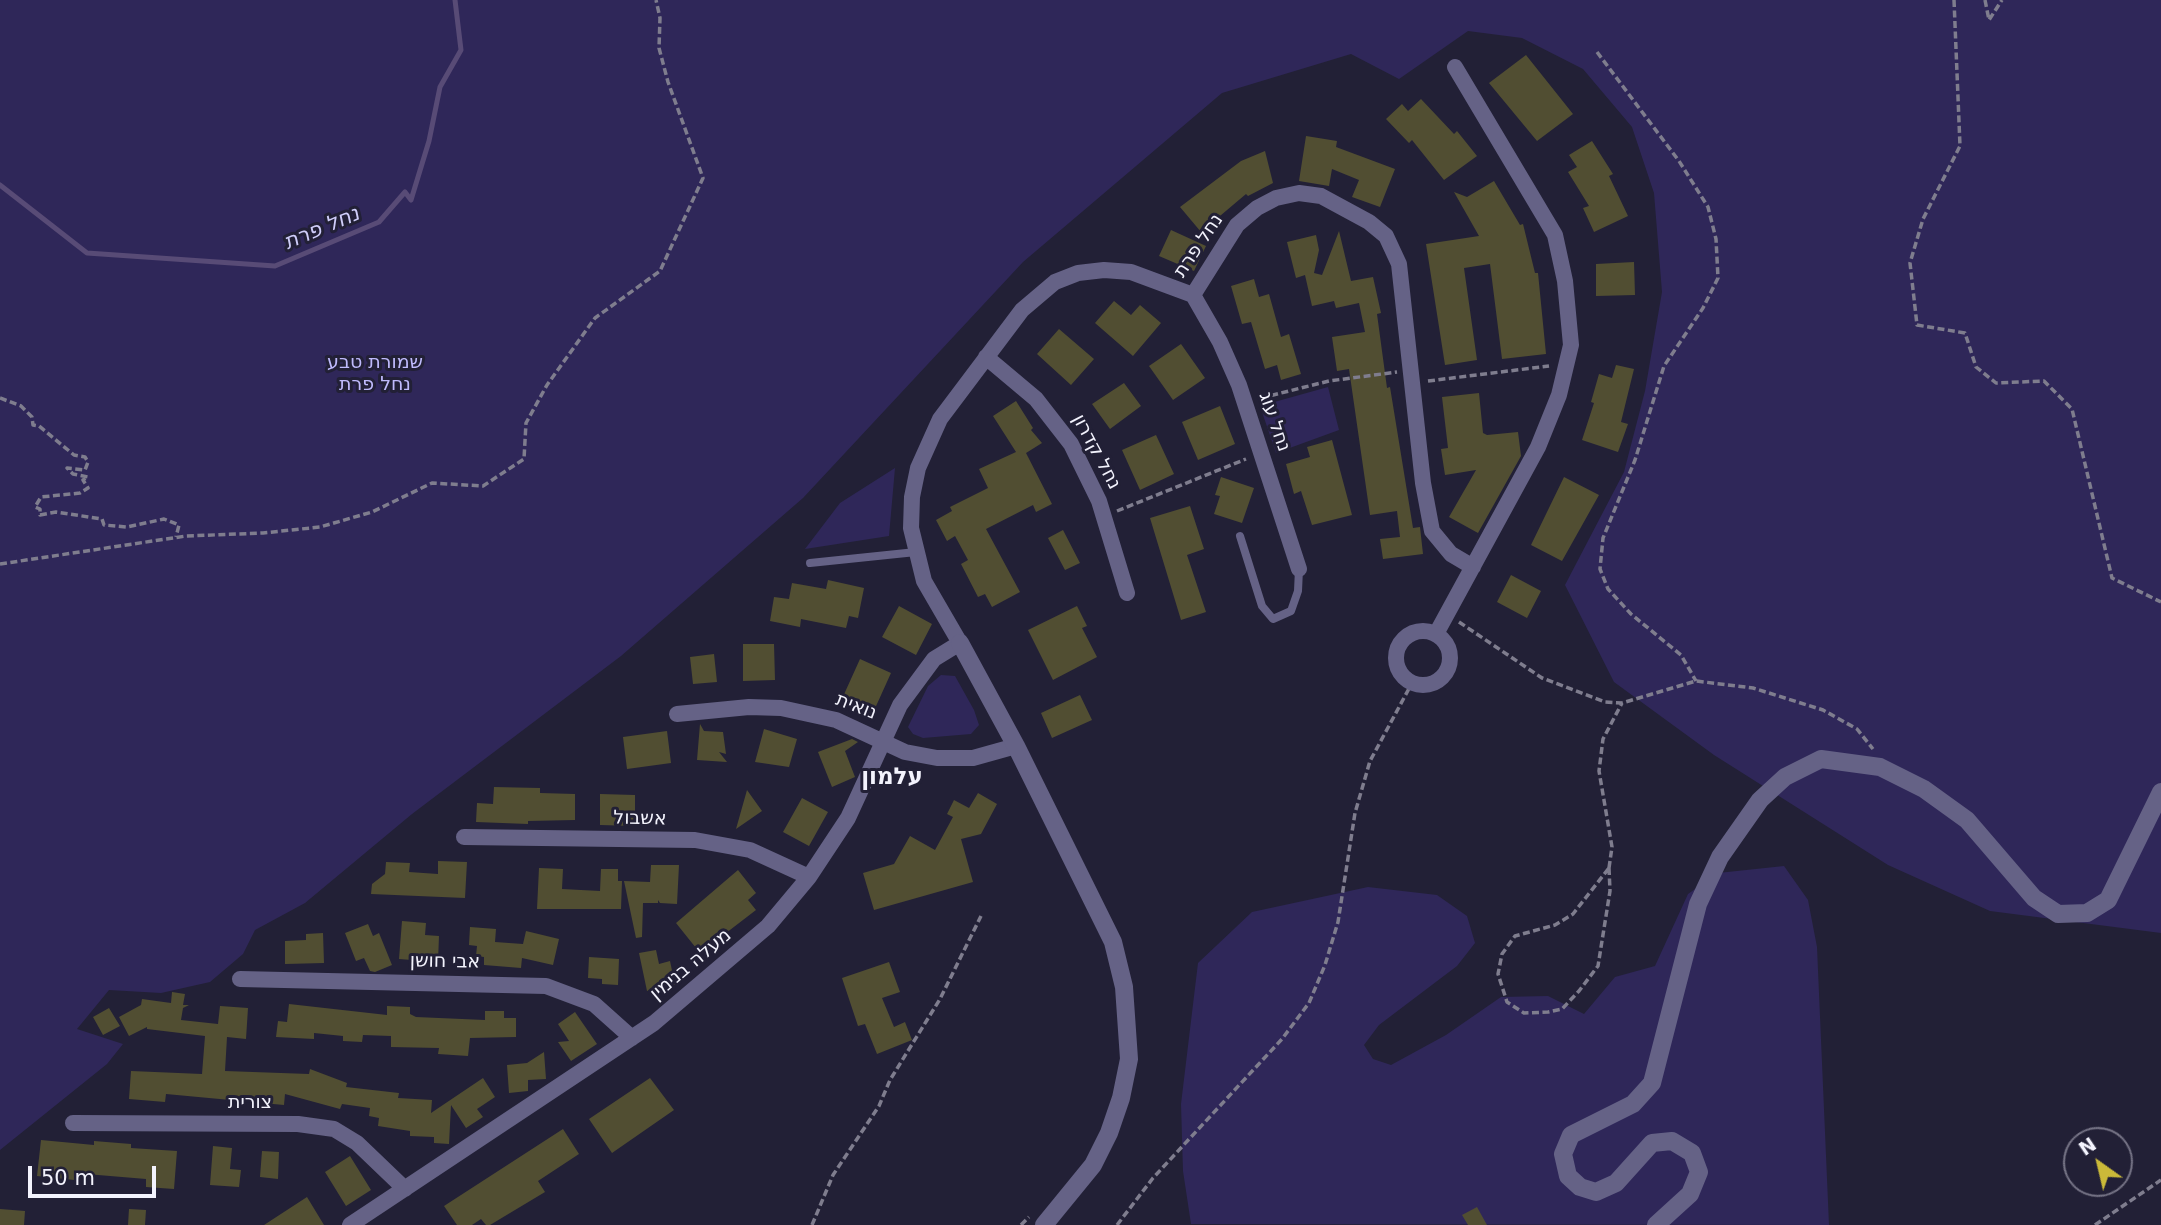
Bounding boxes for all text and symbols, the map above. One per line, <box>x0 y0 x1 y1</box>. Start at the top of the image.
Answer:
water label: נחל פרת <box>280 202 364 256</box>
street label: נחל פרת <box>1169 210 1229 282</box>
park label: שמורת טבע נחל פרת <box>327 352 423 396</box>
street label: נחל עוג <box>1253 389 1295 455</box>
street label: נחל קדרון <box>1067 411 1125 493</box>
street label: נואית <box>832 689 880 725</box>
district label: עלמון <box>861 764 923 792</box>
street label: אשבול <box>613 807 667 831</box>
street label: מעלה בנימין <box>646 924 736 1006</box>
street label: אבי חושן <box>410 950 480 974</box>
street label: צורית <box>228 1092 272 1114</box>
north arrow <box>2063 1127 2133 1197</box>
text: N <box>2075 1133 2100 1160</box>
scale bar <box>32 1152 159 1196</box>
text: 50 m <box>41 1166 95 1190</box>

